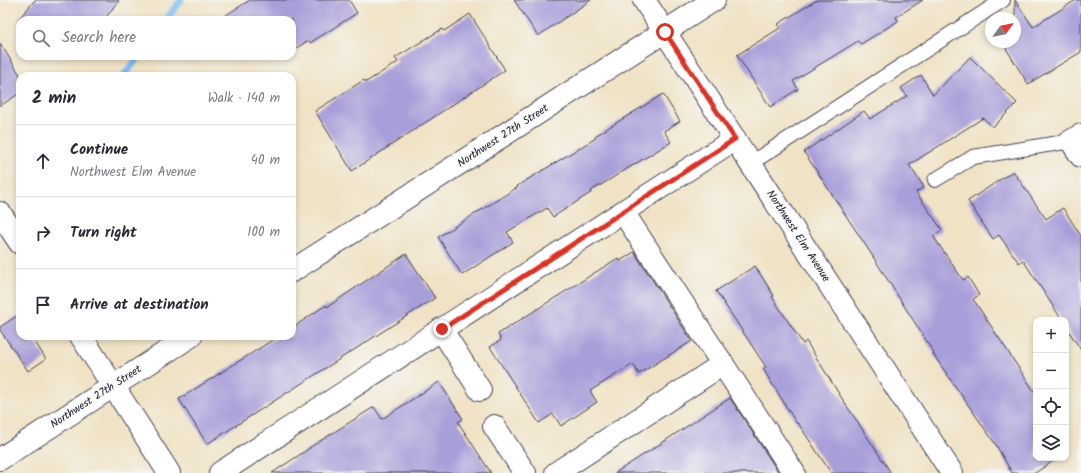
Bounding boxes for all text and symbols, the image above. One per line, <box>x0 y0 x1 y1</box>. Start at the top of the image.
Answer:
north arrow <box>985 12 1021 48</box>
search box <box>16 16 296 60</box>
route start <box>656 23 674 41</box>
text: Search here <box>62 26 136 50</box>
icon: search <box>30 27 52 49</box>
text: 2 min <box>32 85 76 112</box>
text: Walk · 140 m <box>208 88 280 109</box>
street label: Northwest 27th Street <box>454 99 553 172</box>
text: Continue <box>70 138 128 162</box>
icon: ahead <box>32 150 54 172</box>
text: 40 m <box>251 150 280 171</box>
text: Northwest Elm Avenue <box>70 162 196 183</box>
street label: Northwest Elm Avenue <box>761 186 835 286</box>
text: Turn right <box>70 221 137 245</box>
icon: right <box>32 222 54 244</box>
text: 100 m <box>247 222 280 243</box>
text: Arrive at destination <box>70 293 209 317</box>
icon: arrive <box>32 294 54 316</box>
map controls <box>1033 317 1069 461</box>
button: + <box>1033 317 1069 353</box>
route end <box>433 320 451 338</box>
button: − <box>1033 353 1069 389</box>
street label: Northwest 27th Street <box>47 360 146 433</box>
button: locate <box>1033 389 1069 425</box>
button: layers <box>1033 425 1069 461</box>

